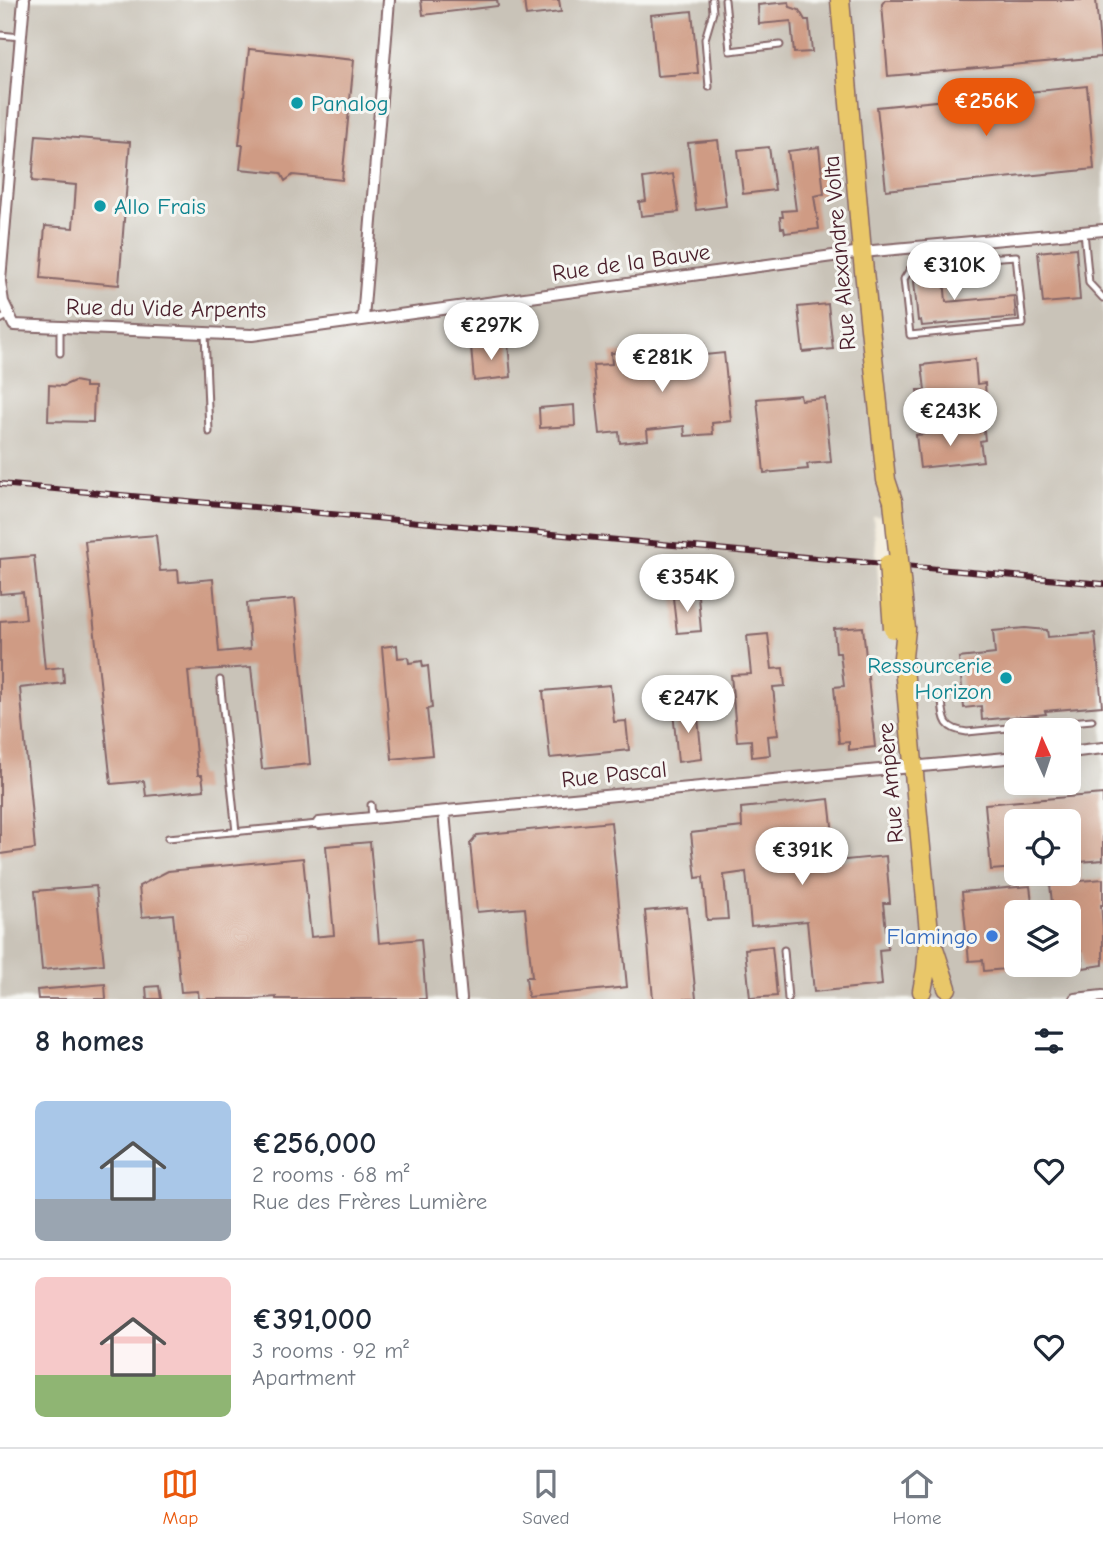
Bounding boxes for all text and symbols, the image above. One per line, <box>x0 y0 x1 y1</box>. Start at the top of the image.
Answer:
pin: €256K <box>937 78 1035 138</box>
text: €256K <box>954 87 1018 114</box>
place label: Panalog <box>311 90 389 117</box>
marker: Panalog <box>289 95 305 111</box>
street label: Rue Alexandre Volta <box>818 154 861 352</box>
place label: Allo Frais <box>114 193 206 220</box>
marker: Allo Frais <box>92 198 108 214</box>
street label: Rue de la Bauve <box>550 238 712 287</box>
pin: €310K <box>905 243 1003 302</box>
text: €310K <box>923 251 985 278</box>
street label: Rue du Vide Arpents <box>66 293 266 324</box>
pin: €297K <box>442 302 540 362</box>
text: €297K <box>460 311 522 338</box>
pin: €281K <box>613 334 711 394</box>
text: €281K <box>631 343 693 370</box>
pin: €243K <box>901 388 999 448</box>
text: €243K <box>919 397 981 424</box>
pin: €354K <box>638 554 736 614</box>
text: €354K <box>655 563 719 590</box>
place label: Ressourcerie Horizon <box>867 652 992 705</box>
marker: Ressourcerie Horizon <box>998 670 1014 686</box>
pin: €247K <box>639 676 737 735</box>
text: €247K <box>658 684 718 711</box>
north arrow <box>1004 718 1082 794</box>
map controls <box>1004 718 1081 977</box>
street label: Rue Ampère <box>872 722 909 844</box>
street label: Rue Pascal <box>560 756 668 793</box>
button: locate <box>1004 809 1081 886</box>
pin: €391K <box>753 828 851 887</box>
text: €391K <box>771 836 833 863</box>
button: layers <box>1004 900 1081 977</box>
place label: Flamingo <box>887 923 978 950</box>
marker: Flamingo <box>984 928 1000 944</box>
icon: filters <box>1030 1022 1068 1060</box>
text: 8 homes <box>35 1024 144 1059</box>
text: €256,000 <box>252 1126 376 1161</box>
icon: home <box>91 1129 175 1213</box>
icon: heart <box>1030 1152 1068 1190</box>
text: 2 rooms · 68 m² <box>252 1161 410 1188</box>
text: Rue des Frères Lumière <box>252 1188 487 1215</box>
text: €391,000 <box>252 1302 372 1337</box>
icon: home <box>91 1305 175 1389</box>
icon: heart <box>1030 1328 1068 1366</box>
text: 3 rooms · 92 m² <box>252 1337 409 1364</box>
text: Apartment <box>252 1364 355 1391</box>
tab: Map <box>161 1465 199 1529</box>
tab: Saved <box>522 1465 570 1529</box>
tab: Home <box>893 1465 942 1529</box>

